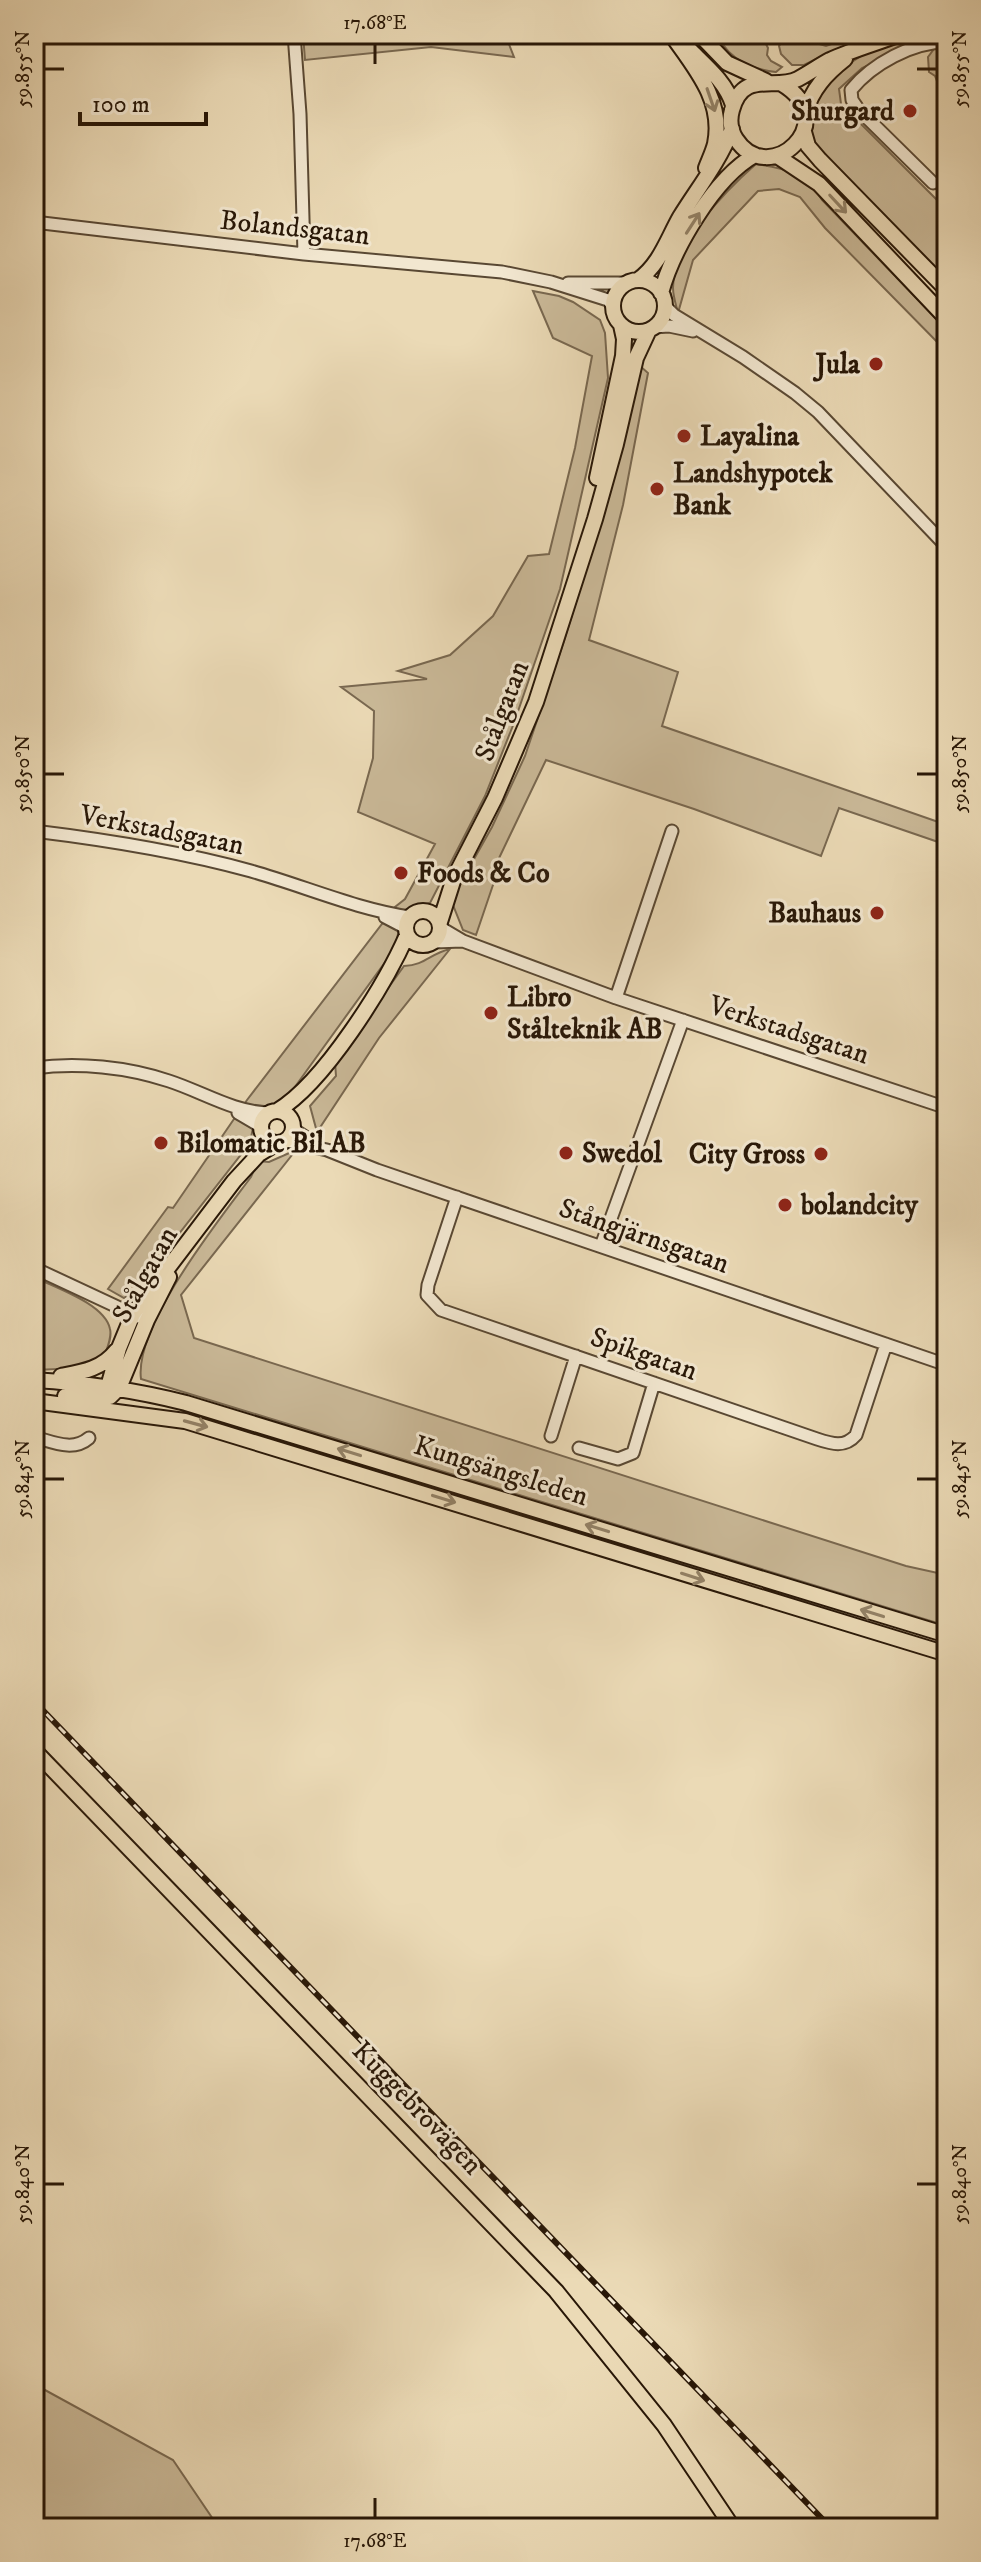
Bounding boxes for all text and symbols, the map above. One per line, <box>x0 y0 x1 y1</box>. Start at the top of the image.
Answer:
text: 17.68°E <box>343 11 407 36</box>
text: 59.855°N <box>11 30 36 108</box>
text: 59.855°N <box>948 30 973 108</box>
scale bar <box>80 76 206 126</box>
one-way arrow <box>704 88 719 113</box>
text: 100 m <box>92 90 150 120</box>
place label: Shurgard <box>791 94 895 129</box>
marker: Shurgard <box>901 102 919 120</box>
one-way arrow <box>828 194 847 214</box>
street label: Bolandsgatan <box>218 203 372 253</box>
one-way arrow <box>686 212 702 235</box>
place label: Jula <box>813 347 861 382</box>
marker: Jula <box>867 355 885 373</box>
place label: Layalina <box>700 419 800 454</box>
marker: Layalina <box>675 427 693 445</box>
place label: Landshypotek Bank <box>673 456 834 523</box>
marker: Landshypotek Bank <box>648 480 666 498</box>
street label: Stålgatan <box>467 655 537 766</box>
text: 59.850°N <box>11 735 36 813</box>
text: 59.850°N <box>948 735 973 813</box>
street label: Verkstadsgatan <box>76 797 247 863</box>
place label: Foods & Co <box>417 856 550 891</box>
marker: Foods & Co <box>392 864 410 882</box>
place label: Bauhaus <box>768 896 862 931</box>
marker: Bauhaus <box>868 904 886 922</box>
place label: Libro Stålteknik AB <box>507 980 663 1047</box>
street label: Verkstadsgatan <box>703 987 874 1072</box>
marker: Libro Stålteknik AB <box>482 1004 500 1022</box>
place label: Bilomatic Bil AB <box>177 1126 366 1161</box>
marker: Bilomatic Bil AB <box>152 1134 170 1152</box>
place label: Swedol <box>582 1136 662 1171</box>
place label: City Gross <box>689 1137 806 1172</box>
marker: Swedol <box>557 1144 575 1162</box>
marker: City Gross <box>812 1145 830 1163</box>
place label: bolandcity <box>800 1188 919 1223</box>
street label: Stångjärnsgatan <box>554 1191 734 1282</box>
marker: bolandcity <box>776 1196 794 1214</box>
street label: Stålgatan <box>104 1220 186 1329</box>
street label: Spikgatan <box>586 1319 702 1389</box>
one-way arrow <box>182 1417 208 1432</box>
street label: Kungsängsleden <box>410 1428 593 1514</box>
text: 59.845°N <box>11 1440 36 1518</box>
text: 59.845°N <box>948 1440 973 1518</box>
one-way arrow <box>336 1444 362 1459</box>
one-way arrow <box>432 1493 457 1508</box>
one-way arrow <box>585 1520 610 1534</box>
one-way arrow <box>680 1570 705 1585</box>
one-way arrow <box>860 1605 886 1620</box>
street label: Kuggebrovägen <box>344 2034 490 2183</box>
text: 59.840°N <box>11 2144 36 2224</box>
text: 59.840°N <box>948 2144 973 2224</box>
text: 17.68°E <box>343 2529 407 2554</box>

